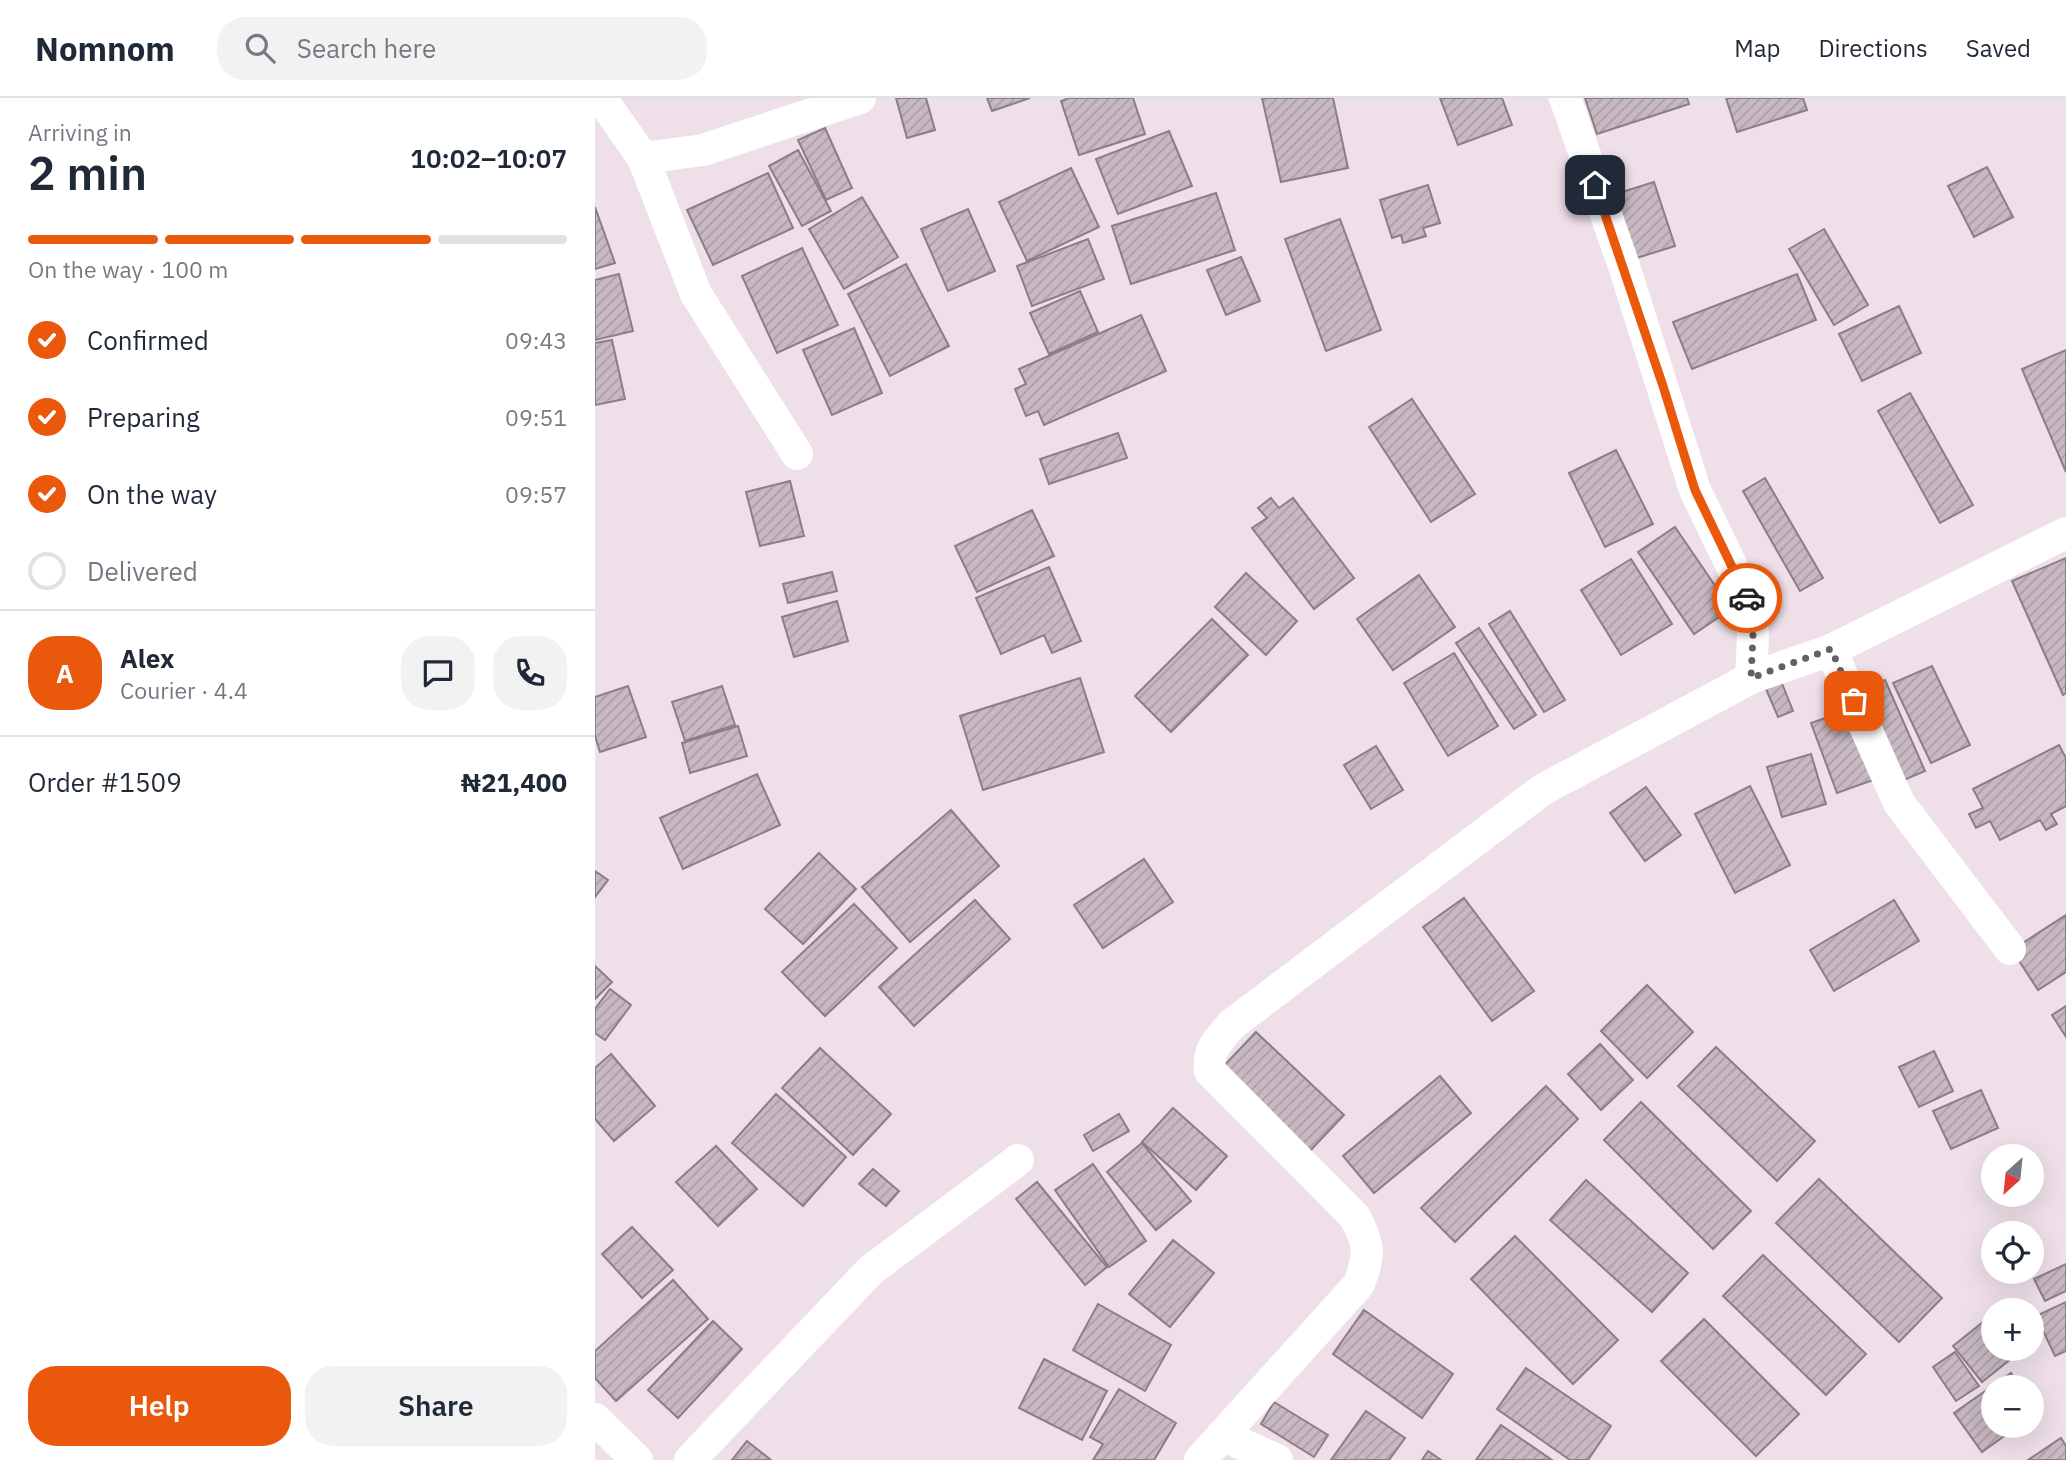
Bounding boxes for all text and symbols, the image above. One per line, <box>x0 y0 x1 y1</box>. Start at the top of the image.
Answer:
search box <box>217 17 707 80</box>
text: Nomnom <box>35 27 175 70</box>
icon: search <box>241 29 279 67</box>
text: Search here <box>297 31 436 65</box>
text: Map <box>1734 32 1780 64</box>
text: Directions <box>1818 32 1928 64</box>
text: Saved <box>1966 32 2031 64</box>
text: Arriving in <box>28 117 132 147</box>
text: 10:02–10:07 <box>410 141 567 175</box>
text: 2 min <box>28 143 147 203</box>
pin <box>1565 155 1625 215</box>
icon: home <box>1576 166 1614 204</box>
text: On the way · 100 m <box>28 254 228 284</box>
icon: check <box>28 321 66 359</box>
text: Confirmed <box>87 323 209 357</box>
text: 09:43 <box>505 325 567 355</box>
icon: check <box>28 398 66 436</box>
text: Preparing <box>87 400 200 434</box>
text: 09:51 <box>505 402 567 432</box>
icon: check <box>28 475 66 513</box>
text: On the way <box>87 477 217 511</box>
text: 09:57 <box>505 479 567 509</box>
text: Delivered <box>87 554 198 588</box>
courier <box>1712 563 1782 633</box>
icon: car <box>1728 579 1766 617</box>
button: chat <box>401 636 475 710</box>
button: phone <box>493 636 567 710</box>
text: Alex <box>120 641 174 675</box>
text: A <box>56 656 74 690</box>
pin <box>1824 671 1884 731</box>
text: Courier · 4.4 <box>120 675 248 705</box>
icon: bag <box>1835 682 1873 720</box>
text: Order #1509 <box>28 765 182 799</box>
text: ₦21,400 <box>461 765 567 799</box>
north arrow <box>1981 1144 2044 1208</box>
map controls <box>1981 1144 2044 1438</box>
button: locate <box>1981 1221 2044 1284</box>
button: + <box>1981 1298 2044 1361</box>
button: Help <box>28 1366 291 1446</box>
button: Share <box>305 1366 567 1446</box>
button: − <box>1981 1375 2044 1438</box>

